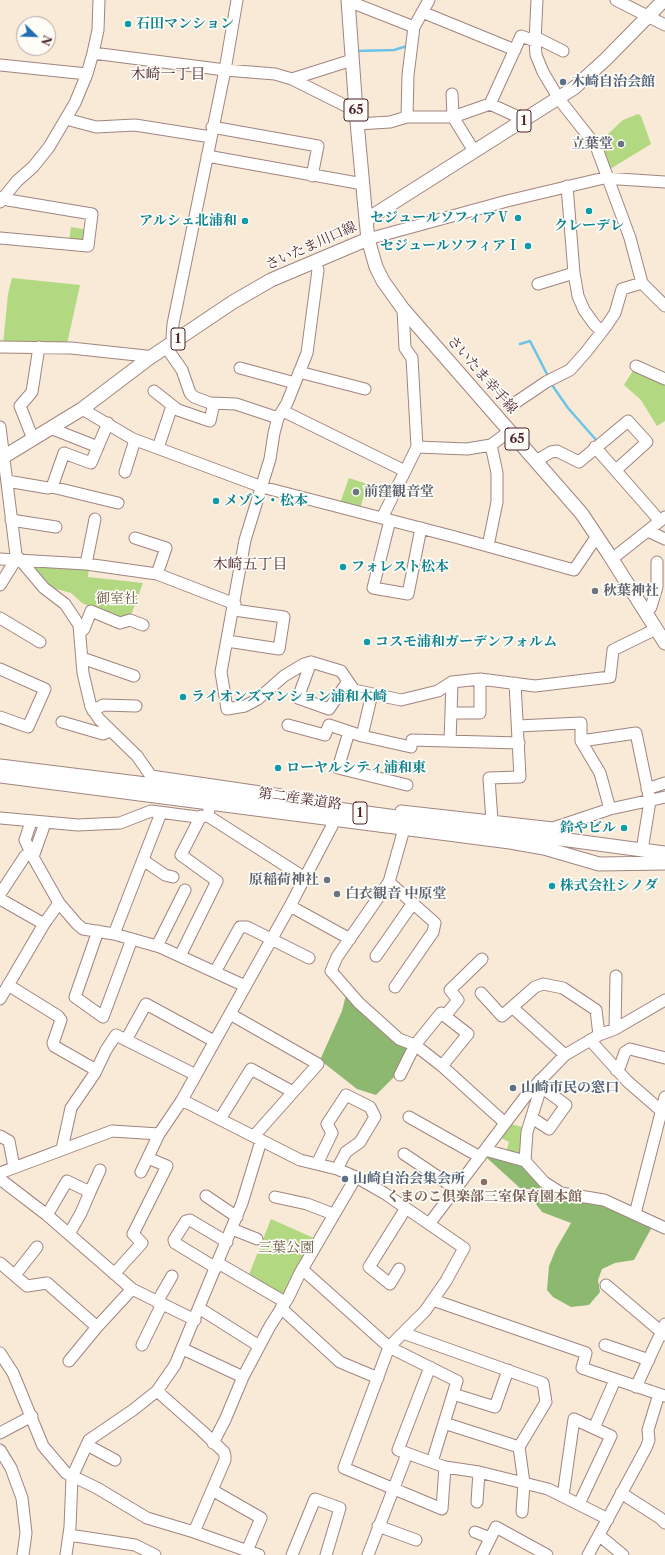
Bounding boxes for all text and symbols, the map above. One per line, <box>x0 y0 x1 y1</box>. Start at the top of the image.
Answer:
north arrow <box>16 16 56 56</box>
place label: 石田マンション <box>136 16 234 32</box>
marker: 石田マンション <box>123 19 133 29</box>
text: N <box>38 33 54 47</box>
district label: 木崎一丁目 <box>131 66 205 84</box>
place label: 木崎自治会館 <box>571 74 655 90</box>
marker: 木崎自治会館 <box>558 77 568 87</box>
road number: 65 <box>344 99 368 121</box>
road number: 1 <box>517 110 531 132</box>
place label: 立葉堂 <box>571 136 613 152</box>
marker: 立葉堂 <box>616 139 626 149</box>
marker: クレーデレ <box>584 206 594 216</box>
place label: セジュールソフィアⅤ <box>370 210 510 226</box>
place label: アルシェ北浦和 <box>139 213 237 229</box>
marker: セジュールソフィアⅤ <box>513 213 523 223</box>
marker: アルシェ北浦和 <box>240 216 250 226</box>
street label: さいたま川口線 <box>263 218 359 274</box>
place label: クレーデレ <box>554 218 624 234</box>
place label: セジュールソフィアⅠ <box>380 238 520 254</box>
marker: セジュールソフィアⅠ <box>523 241 533 251</box>
road number: 1 <box>171 328 185 350</box>
street label: さいたま幸手線 <box>444 333 520 417</box>
road number: 65 <box>505 428 529 450</box>
place label: 前窪観音堂 <box>364 484 434 500</box>
marker: 前窪観音堂 <box>351 487 361 497</box>
place label: メゾン・松本 <box>224 493 308 509</box>
marker: メゾン・松本 <box>211 496 221 506</box>
district label: 木崎五丁目 <box>213 556 287 574</box>
place label: フォレスト松本 <box>351 559 449 575</box>
marker: フォレスト松本 <box>338 562 348 572</box>
place label: 秋葉神社 <box>603 583 659 599</box>
marker: 秋葉神社 <box>590 586 600 596</box>
park label: 御室社 <box>96 591 138 607</box>
place label: コスモ浦和ガーデンフォルム <box>375 634 557 650</box>
marker: コスモ浦和ガーデンフォルム <box>362 637 372 647</box>
place label: ライオンズマンション浦和木崎 <box>191 689 387 705</box>
marker: ライオンズマンション浦和木崎 <box>178 692 188 702</box>
place label: ローヤルシティ浦和東 <box>286 760 426 776</box>
marker: ローヤルシティ浦和東 <box>273 763 283 773</box>
street label: 第二産業道路 <box>257 785 343 813</box>
road number: 1 <box>353 802 367 824</box>
place label: 鈴やビル <box>560 820 616 836</box>
marker: 鈴やビル <box>619 823 629 833</box>
place label: 原稲荷神社 <box>249 872 319 888</box>
marker: 原稲荷神社 <box>322 875 332 885</box>
place label: 株式会社シノダ <box>560 878 658 894</box>
marker: 株式会社シノダ <box>547 881 557 891</box>
place label: 白衣観音 中原堂 <box>345 886 447 902</box>
marker: 白衣観音 中原堂 <box>332 889 342 899</box>
place label: 山崎市民の窓口 <box>521 1080 619 1096</box>
marker: 山崎市民の窓口 <box>508 1083 518 1093</box>
place label: 山崎自治会集会所 <box>353 1171 465 1187</box>
marker: 山崎自治会集会所 <box>340 1174 350 1184</box>
marker: くまのこ倶楽部三室保育園本館 <box>479 1177 489 1187</box>
place label: くまのこ倶楽部三室保育園本館 <box>386 1189 582 1205</box>
park label: 三葉公園 <box>258 1240 314 1256</box>

